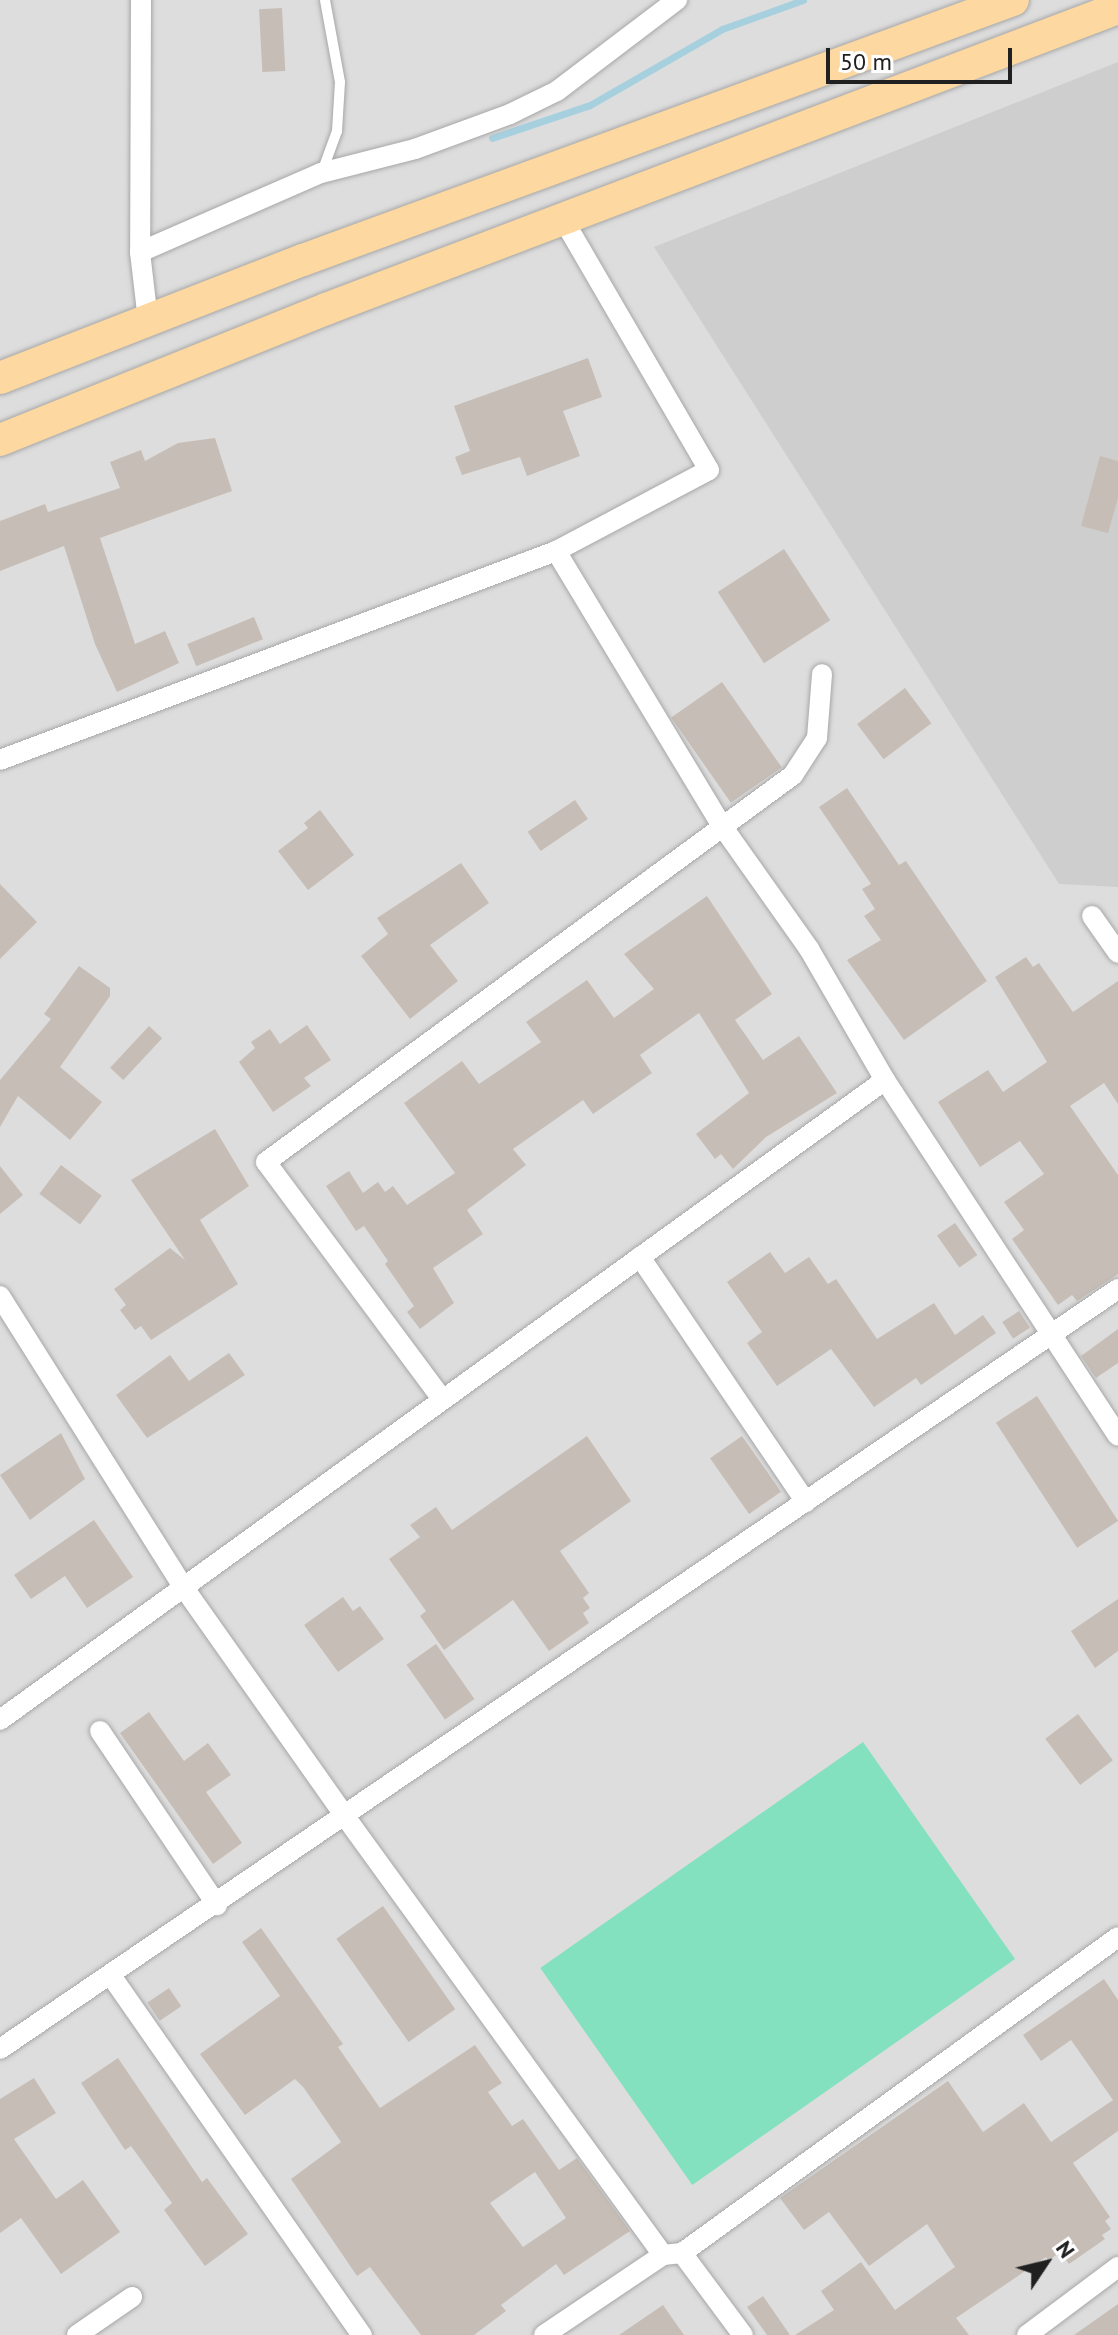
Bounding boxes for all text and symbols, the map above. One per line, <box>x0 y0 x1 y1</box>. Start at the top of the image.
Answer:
scale bar <box>830 32 1016 82</box>
text: 50 m <box>840 46 892 77</box>
north arrow <box>1006 2223 1086 2303</box>
text: N <box>1050 2235 1081 2263</box>

